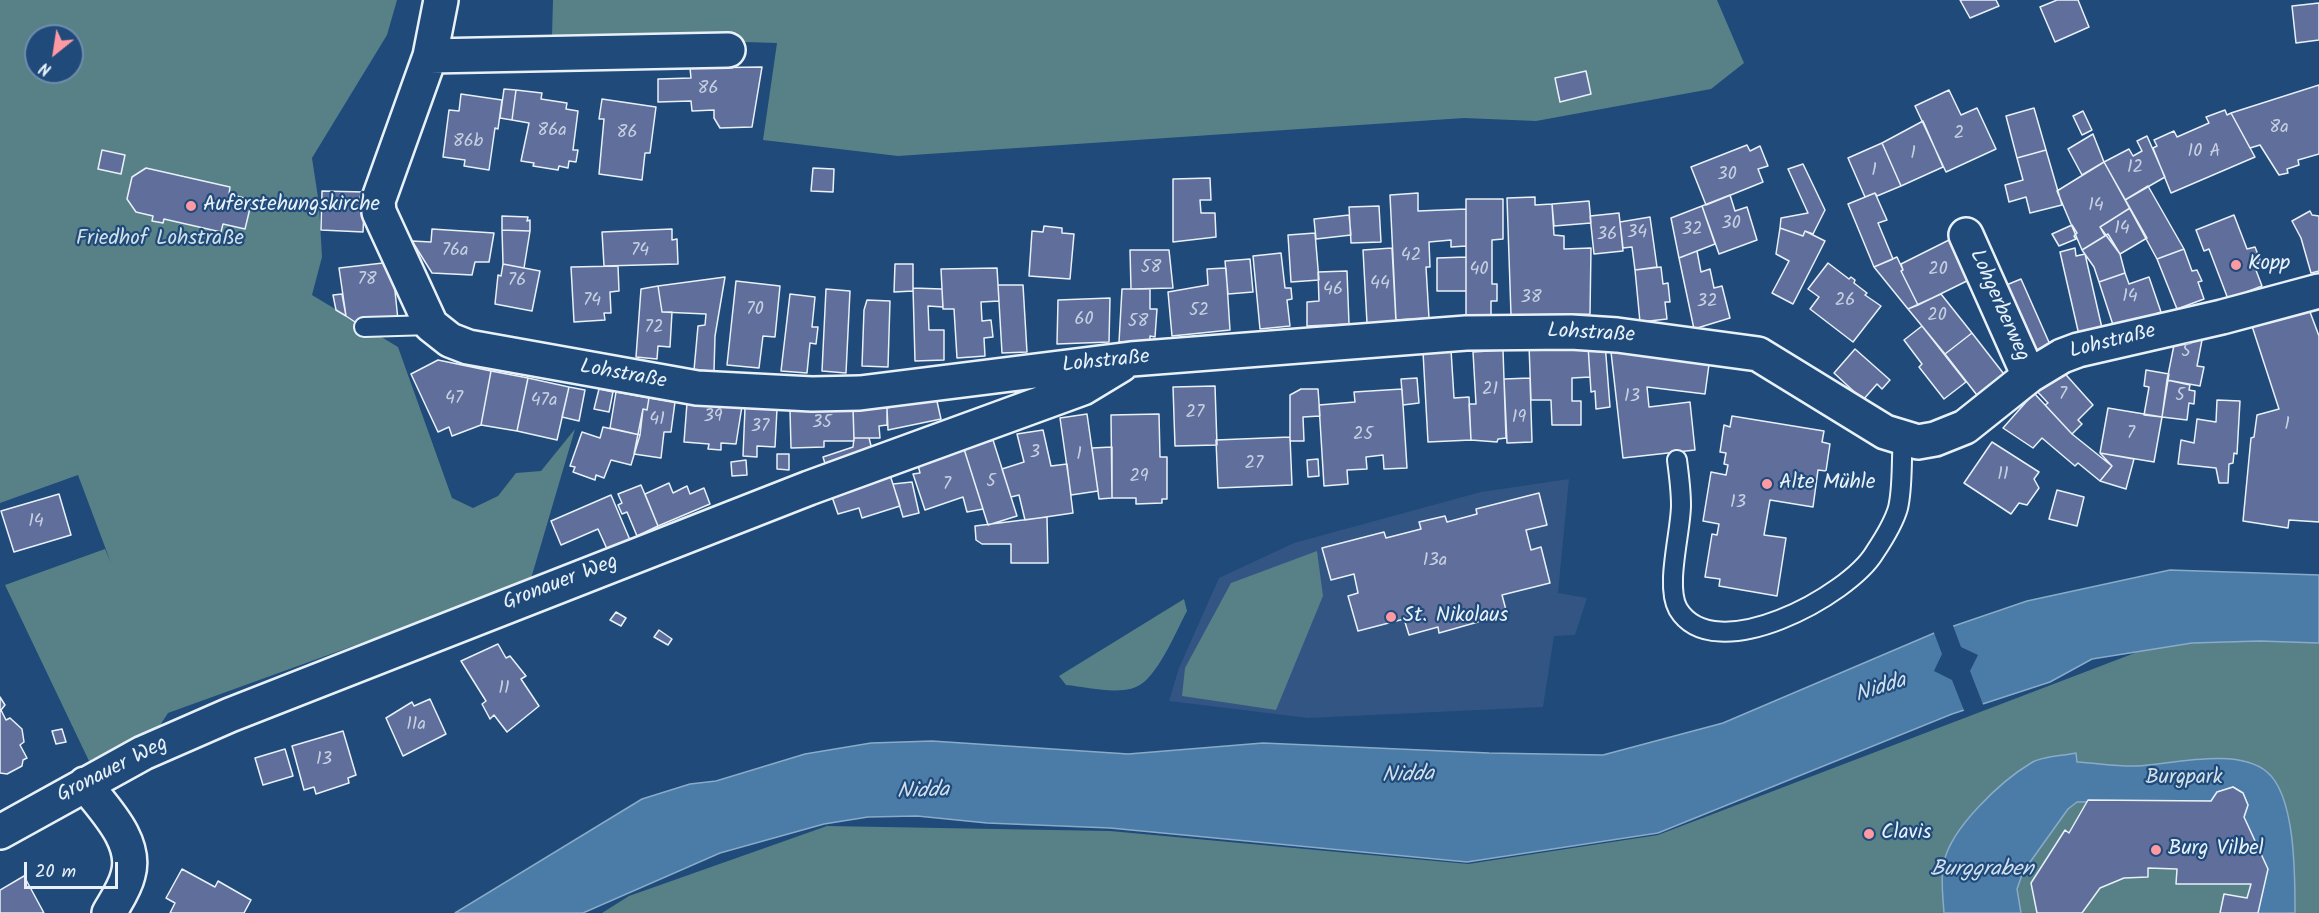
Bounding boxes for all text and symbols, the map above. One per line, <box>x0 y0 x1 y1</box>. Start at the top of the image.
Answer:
north arrow <box>24 24 84 84</box>
text: N <box>35 55 56 82</box>
house number: 86 <box>698 79 718 101</box>
house number: 8a <box>2269 118 2289 140</box>
house number: 86a <box>537 121 567 143</box>
house number: 86 <box>617 123 637 145</box>
house number: 2 <box>1954 124 1964 146</box>
house number: 86b <box>453 132 483 154</box>
house number: 10 A <box>2188 142 2220 164</box>
house number: 1 <box>1910 144 1916 166</box>
house number: 12 <box>2127 158 2143 180</box>
house number: 1 <box>1871 161 1877 183</box>
house number: 30 <box>1717 165 1737 187</box>
place label: Auferstehungskirche <box>203 193 380 219</box>
house number: 14 <box>2088 196 2104 218</box>
marker: Auferstehungskirche <box>184 199 198 213</box>
house number: 30 <box>1721 214 1741 236</box>
house number: 14 <box>2114 219 2130 241</box>
house number: 32 <box>1682 220 1702 242</box>
house number: 34 <box>1627 223 1647 245</box>
house number: 36 <box>1597 225 1617 247</box>
park label: Friedhof Lohstraße <box>76 227 244 253</box>
house number: 76a <box>442 241 468 263</box>
house number: 74 <box>631 241 649 263</box>
house number: 42 <box>1401 246 1421 268</box>
street label: Lohgerberweg <box>1962 246 2034 366</box>
place label: Kopp <box>2248 252 2290 278</box>
house number: 58 <box>1141 258 1161 280</box>
marker: Kopp <box>2229 258 2243 272</box>
house number: 40 <box>1470 260 1488 282</box>
house number: 20 <box>1928 260 1948 282</box>
house number: 78 <box>357 270 377 292</box>
house number: 76 <box>508 271 526 293</box>
house number: 44 <box>1370 274 1390 296</box>
house number: 46 <box>1323 280 1343 302</box>
house number: 14 <box>2122 287 2138 309</box>
house number: 38 <box>1520 288 1542 310</box>
house number: 74 <box>583 291 601 313</box>
house number: 26 <box>1835 291 1855 313</box>
house number: 32 <box>1697 292 1717 314</box>
house number: 70 <box>746 300 764 322</box>
house number: 52 <box>1189 301 1209 323</box>
house number: 20 <box>1927 306 1947 328</box>
house number: 60 <box>1074 310 1094 332</box>
house number: 58 <box>1128 312 1148 334</box>
house number: 72 <box>645 318 663 340</box>
street label: Lohstraße <box>1546 320 1636 350</box>
street label: Lohstraße <box>2067 320 2159 366</box>
house number: 5 <box>2181 342 2191 364</box>
street label: Lohstraße <box>1061 346 1151 380</box>
street label: Lohstraße <box>578 356 668 396</box>
house number: 21 <box>1482 380 1498 402</box>
house number: 7 <box>2059 385 2067 407</box>
house number: 5 <box>2175 386 2185 408</box>
house number: 13 <box>1624 387 1640 409</box>
house number: 47 <box>445 389 463 411</box>
house number: 47a <box>531 391 557 413</box>
house number: 27 <box>1186 403 1204 425</box>
house number: 39 <box>703 407 723 429</box>
house number: 19 <box>1512 408 1526 430</box>
house number: 41 <box>649 410 665 432</box>
house number: 35 <box>812 413 832 435</box>
house number: 1 <box>2284 415 2290 437</box>
house number: 37 <box>751 417 769 439</box>
house number: 7 <box>2127 424 2135 446</box>
house number: 25 <box>1353 425 1373 447</box>
house number: 3 <box>1030 443 1040 465</box>
house number: 1 <box>1076 445 1082 467</box>
house number: 27 <box>1245 454 1263 476</box>
house number: 11 <box>1997 465 2009 487</box>
house number: 29 <box>1129 467 1149 489</box>
place label: Alte Mühle <box>1779 471 1875 497</box>
house number: 5 <box>986 472 996 494</box>
house number: 7 <box>943 475 951 497</box>
marker: Alte Mühle <box>1760 477 1774 491</box>
house number: 13 <box>1730 493 1746 515</box>
house number: 14 <box>28 512 44 534</box>
street label: Gronauer Weg <box>500 551 622 617</box>
house number: 13a <box>1423 551 1447 573</box>
place label: St. Nikolaus <box>1403 604 1508 630</box>
marker: St. Nikolaus <box>1384 610 1398 624</box>
water label: Nidda <box>1852 669 1910 711</box>
house number: 11 <box>498 679 510 701</box>
house number: 11a <box>406 715 426 737</box>
street label: Gronauer Weg <box>53 732 173 810</box>
house number: 13 <box>316 750 332 772</box>
water label: Nidda <box>1381 763 1435 791</box>
park label: Burgpark <box>2145 766 2223 792</box>
water label: Nidda <box>896 779 950 807</box>
place label: Clavis <box>1881 821 1931 847</box>
marker: Clavis <box>1862 827 1876 841</box>
place label: Burg Vilbel <box>2168 837 2264 863</box>
marker: Burg Vilbel <box>2149 843 2163 857</box>
scale bar <box>27 850 122 888</box>
text: 20 m <box>35 858 76 887</box>
water label: Burggraben <box>1930 858 2034 884</box>

